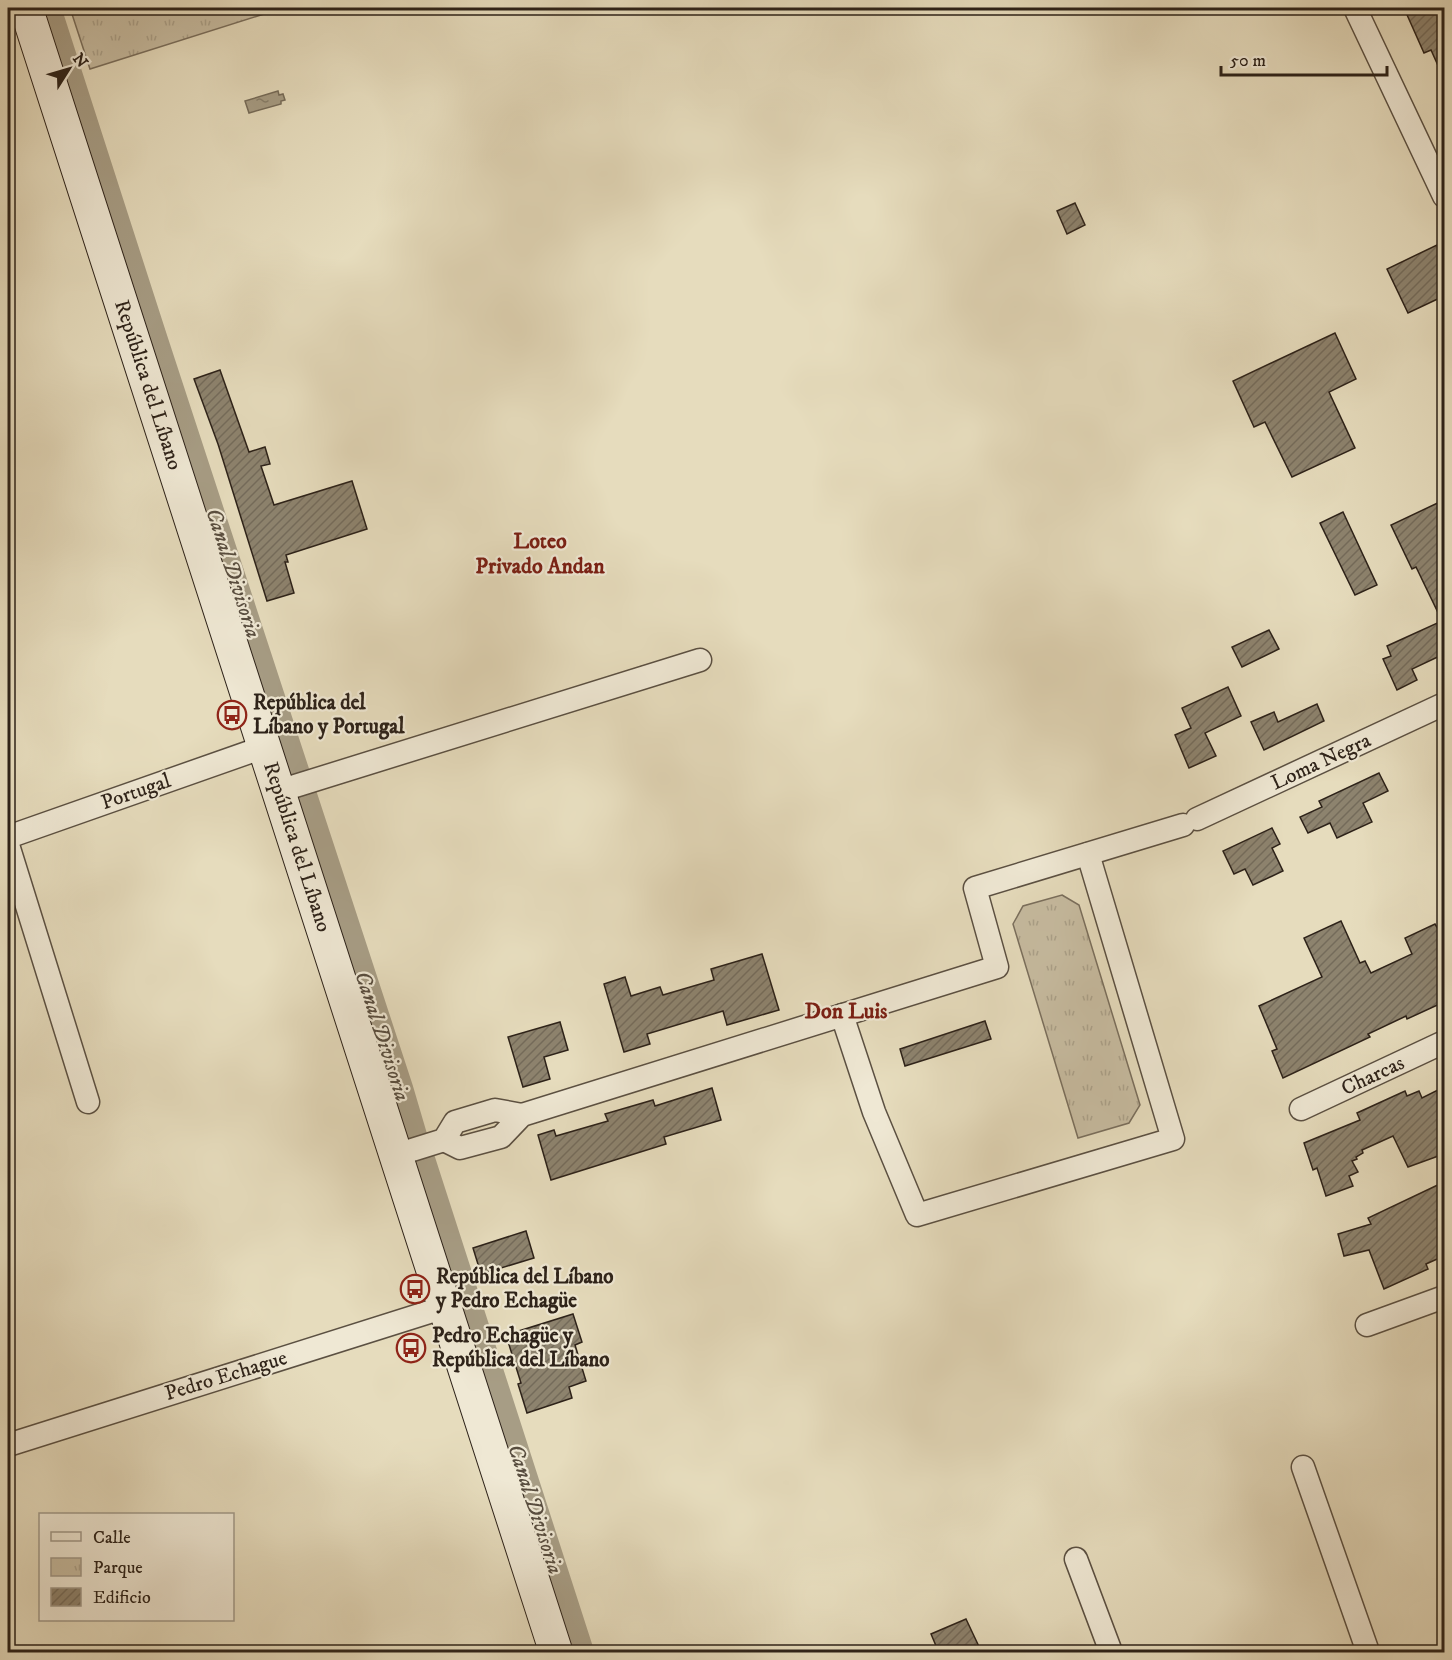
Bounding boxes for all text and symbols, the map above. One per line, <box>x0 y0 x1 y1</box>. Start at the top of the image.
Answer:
north arrow <box>39 39 99 99</box>
scale bar <box>1221 39 1388 77</box>
text: N <box>68 49 92 72</box>
text: 50 m <box>1230 50 1266 72</box>
street label: República del Líbano <box>108 297 188 473</box>
water label: Canal Divisoria <box>199 505 267 641</box>
district label: Loteo Privado Andan <box>475 528 605 580</box>
place label: República del Líbano y Portugal <box>253 690 405 740</box>
bus stop icon: República del Líbano y Portugal <box>216 699 248 731</box>
street label: Loma Negra <box>1267 728 1375 796</box>
street label: República del Líbano <box>257 759 337 935</box>
street label: Portugal <box>98 768 175 816</box>
water label: Canal Divisoria <box>348 968 416 1104</box>
district label: Don Luis <box>805 998 888 1025</box>
street label: Charcas <box>1337 1050 1409 1102</box>
place label: República del Líbano y Pedro Echagüe <box>435 1264 614 1314</box>
bus stop icon: República del Líbano y Pedro Echagüe <box>399 1273 431 1305</box>
place label: Pedro Echagüe y República del Líbano <box>432 1323 610 1373</box>
bus stop icon: Pedro Echagüe y República del Líbano <box>395 1332 427 1364</box>
street label: Pedro Echague <box>162 1345 291 1407</box>
water label: Canal Divisoria <box>501 1441 569 1577</box>
legend <box>39 1513 234 1621</box>
text: Calle <box>93 1527 131 1549</box>
text: Parque <box>93 1557 143 1579</box>
text: Edificio <box>93 1587 151 1609</box>

